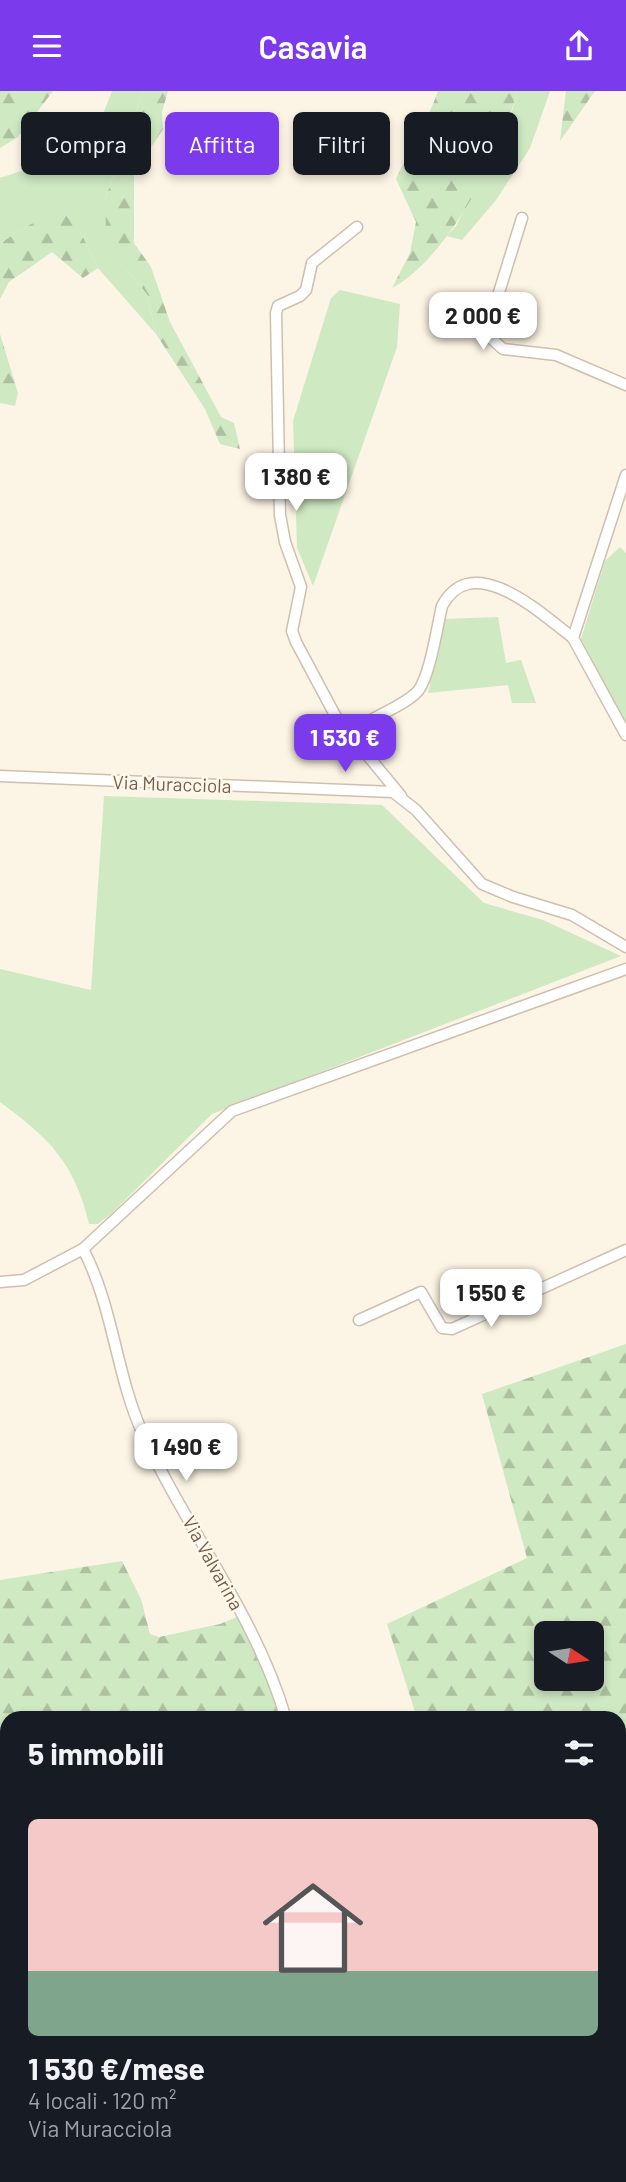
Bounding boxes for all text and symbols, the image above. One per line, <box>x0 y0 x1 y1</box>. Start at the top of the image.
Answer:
icon: menu <box>28 27 66 65</box>
text: Casavia <box>258 27 368 65</box>
icon: share <box>560 27 598 65</box>
chip: Compra <box>21 112 151 175</box>
chip: Affitta <box>165 112 279 175</box>
chip: Filtri <box>293 112 390 175</box>
chip: Nuovo <box>404 112 518 175</box>
pin: 2 000 € <box>418 293 548 352</box>
text: 2 000 € <box>445 301 521 329</box>
pin: 1 380 € <box>231 453 361 513</box>
text: 1 380 € <box>261 462 331 490</box>
pin: 1 530 € <box>280 715 410 774</box>
text: 1 530 € <box>310 723 380 751</box>
street label: Via Muracciola <box>112 770 232 797</box>
pin: 1 550 € <box>426 1269 556 1329</box>
text: 1 550 € <box>456 1278 526 1306</box>
pin: 1 490 € <box>121 1423 251 1483</box>
text: 1 490 € <box>150 1432 222 1460</box>
street label: Via Valvarina <box>178 1512 249 1614</box>
north arrow <box>534 1621 604 1691</box>
map controls <box>534 1621 604 1691</box>
icon: filters <box>560 1734 598 1772</box>
text: 5 immobili <box>28 1735 164 1771</box>
icon: home <box>250 1865 376 1991</box>
text: 1 530 €/mese <box>28 2050 205 2086</box>
text: 4 locali · 120 m² <box>28 2086 177 2114</box>
text: Via Muracciola <box>28 2114 172 2142</box>

